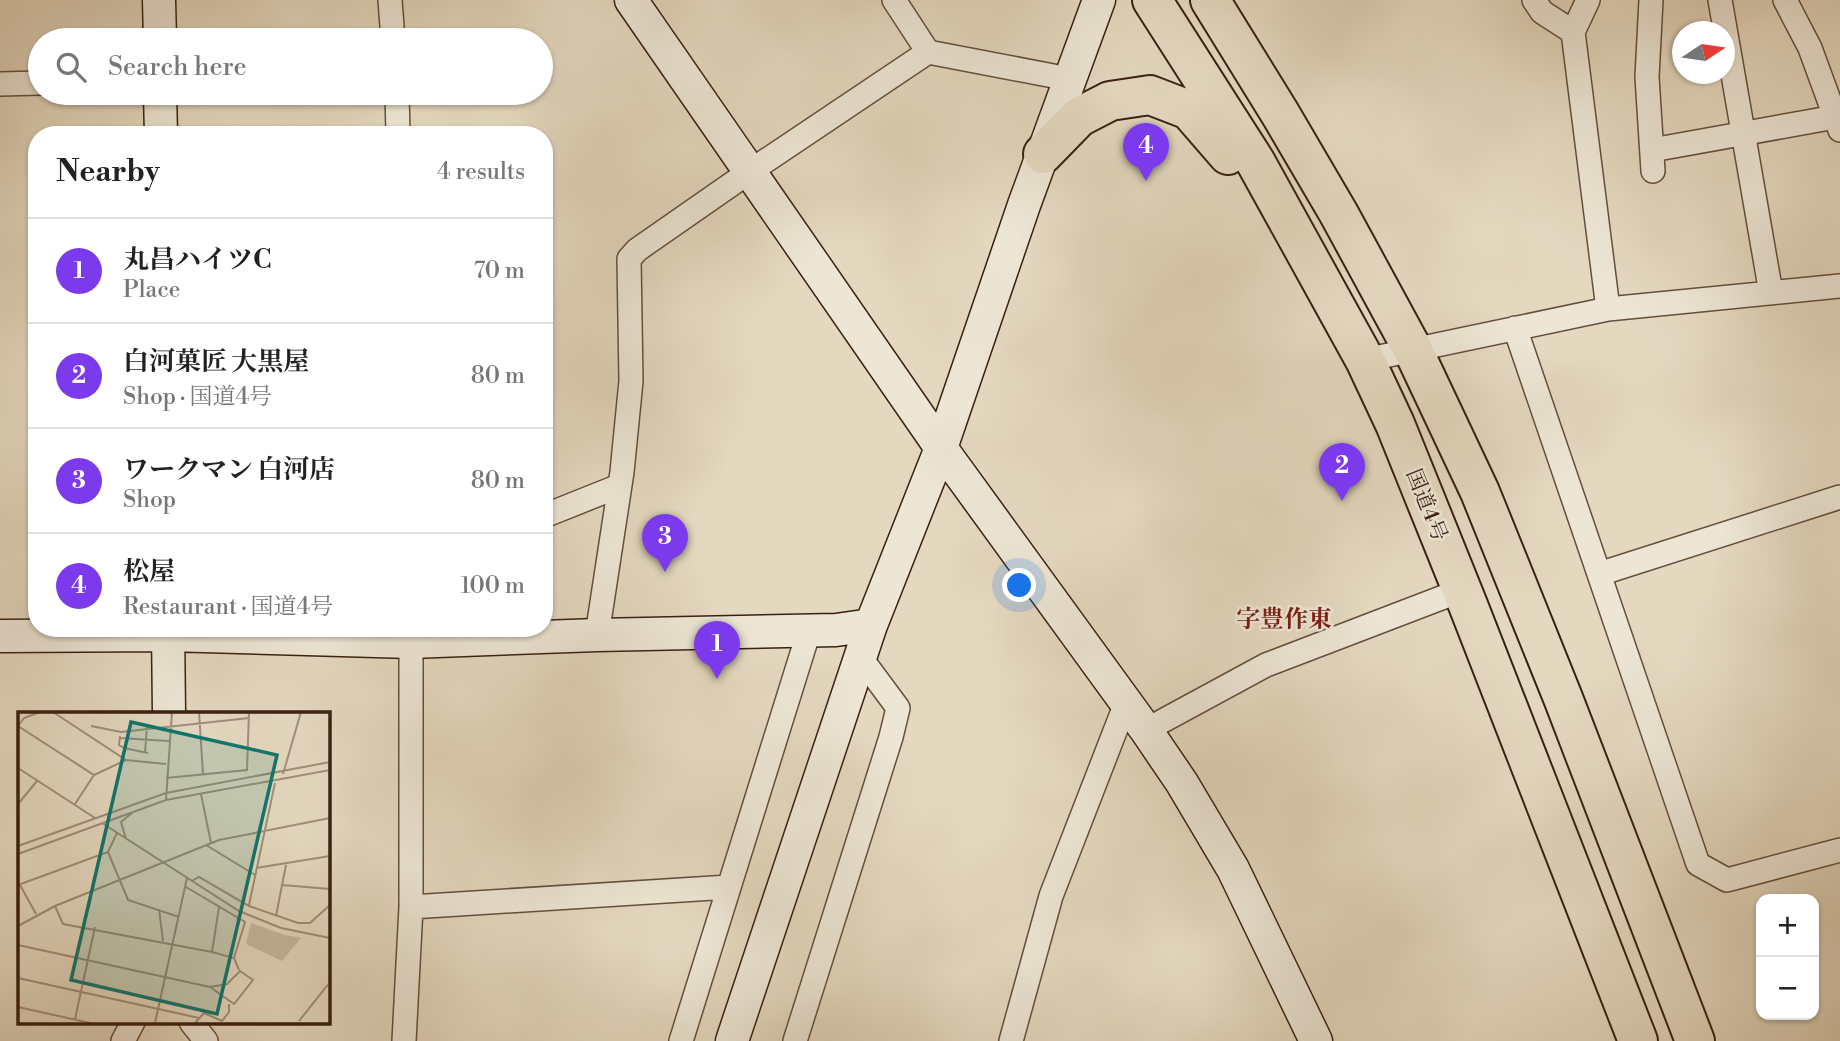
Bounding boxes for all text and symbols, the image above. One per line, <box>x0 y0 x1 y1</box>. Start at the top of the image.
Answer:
north arrow <box>1672 21 1735 84</box>
search box <box>28 28 553 105</box>
icon: search <box>52 48 90 86</box>
text: Search here <box>108 51 247 83</box>
pin: 4 <box>1123 123 1169 181</box>
text: Nearby <box>56 153 160 191</box>
text: 4 results <box>437 158 525 186</box>
text: 丸昌ハイツC <box>123 244 272 276</box>
text: 1 <box>73 257 85 285</box>
text: 70 m <box>474 257 525 285</box>
text: Place <box>123 276 180 304</box>
text: 白河菓匠 大黒屋 <box>123 346 309 378</box>
text: 2 <box>72 362 86 390</box>
text: 80 m <box>471 362 525 390</box>
text: Shop · 国道4号 <box>123 383 272 411</box>
pin: 2 <box>1319 443 1365 501</box>
text: ワークマン 白河店 <box>123 454 335 486</box>
street label: 国道4号 <box>1400 466 1452 545</box>
text: 3 <box>72 467 86 495</box>
text: 80 m <box>471 467 525 495</box>
text: Shop <box>123 486 176 514</box>
pin: 3 <box>642 514 688 572</box>
text: 松屋 <box>123 556 175 588</box>
your location <box>1002 568 1036 602</box>
text: 4 <box>71 572 87 600</box>
text: 100 m <box>460 572 525 600</box>
text: Restaurant · 国道4号 <box>123 593 333 621</box>
district label: 字豊作東 <box>1236 605 1332 635</box>
pin: 1 <box>694 621 740 679</box>
inset map <box>18 712 329 1024</box>
map controls <box>1756 894 1819 1020</box>
button: + <box>1756 894 1819 957</box>
button: − <box>1756 957 1819 1020</box>

